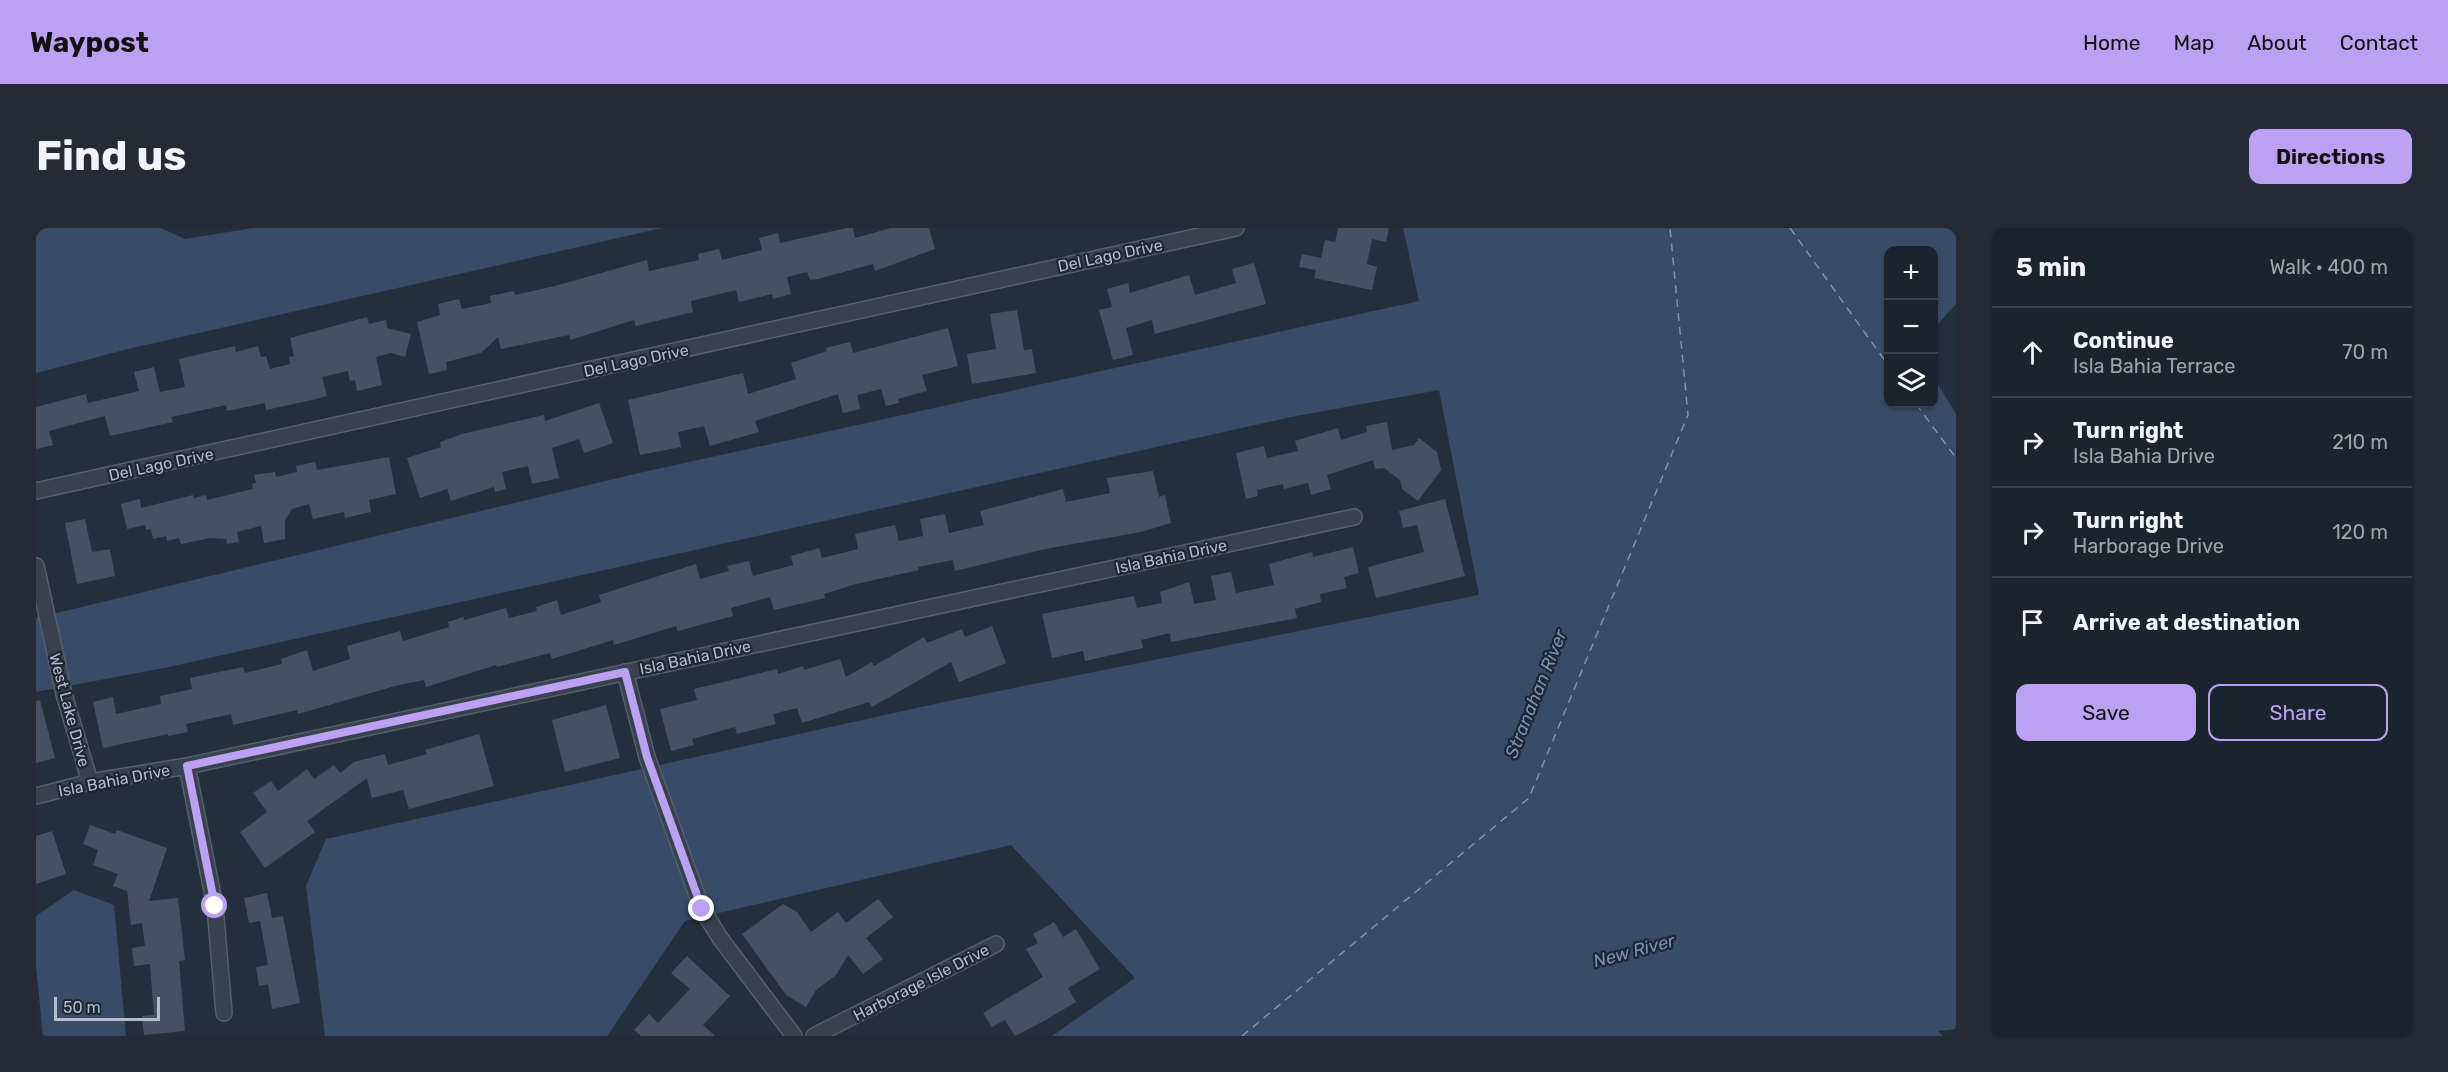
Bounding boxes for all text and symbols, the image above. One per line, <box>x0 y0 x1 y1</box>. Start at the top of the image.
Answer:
text: Waypost <box>30 26 149 59</box>
text: Home <box>2083 30 2140 55</box>
text: Map <box>2173 30 2214 55</box>
text: About <box>2247 30 2307 55</box>
text: Contact <box>2340 30 2418 55</box>
button: Directions <box>2249 129 2412 184</box>
text: Find us <box>36 131 187 181</box>
street label: Del Lago Drive <box>1056 235 1164 276</box>
map controls <box>1884 246 1938 408</box>
button: + <box>1884 246 1938 300</box>
text: 5 min <box>2016 252 2086 283</box>
text: Walk · 400 m <box>2269 255 2388 279</box>
button: − <box>1884 300 1938 354</box>
text: Continue <box>2073 327 2174 354</box>
icon: ahead <box>2016 336 2049 369</box>
street label: Del Lago Drive <box>582 340 690 381</box>
text: 70 m <box>2342 340 2388 364</box>
button: layers <box>1884 354 1938 408</box>
text: Isla Bahia Terrace <box>2073 354 2236 378</box>
text: Turn right <box>2073 417 2183 444</box>
icon: right <box>2016 426 2049 459</box>
text: 210 m <box>2332 430 2388 454</box>
street label: Del Lago Drive <box>107 444 215 485</box>
text: Isla Bahia Drive <box>2073 444 2215 468</box>
text: Turn right <box>2073 507 2183 534</box>
icon: right <box>2016 516 2049 549</box>
text: 120 m <box>2332 520 2388 544</box>
text: Harborage Drive <box>2073 534 2224 558</box>
street label: Isla Bahia Drive <box>1114 535 1229 578</box>
icon: arrive <box>2016 606 2049 639</box>
text: Arrive at destination <box>2073 609 2300 636</box>
water label: Stranahan River <box>1500 626 1572 761</box>
street label: Isla Bahia Drive <box>638 636 753 679</box>
street label: West Lake Drive <box>45 651 94 769</box>
button: Save <box>2016 684 2196 741</box>
button: Share <box>2208 684 2388 741</box>
street label: Isla Bahia Drive <box>57 760 172 801</box>
route start <box>201 892 227 918</box>
route end <box>688 895 714 921</box>
water label: New River <box>1591 929 1678 972</box>
street label: Harborage Isle Drive <box>850 940 992 1025</box>
scale bar <box>54 994 160 1022</box>
text: 50 m <box>63 998 101 1017</box>

